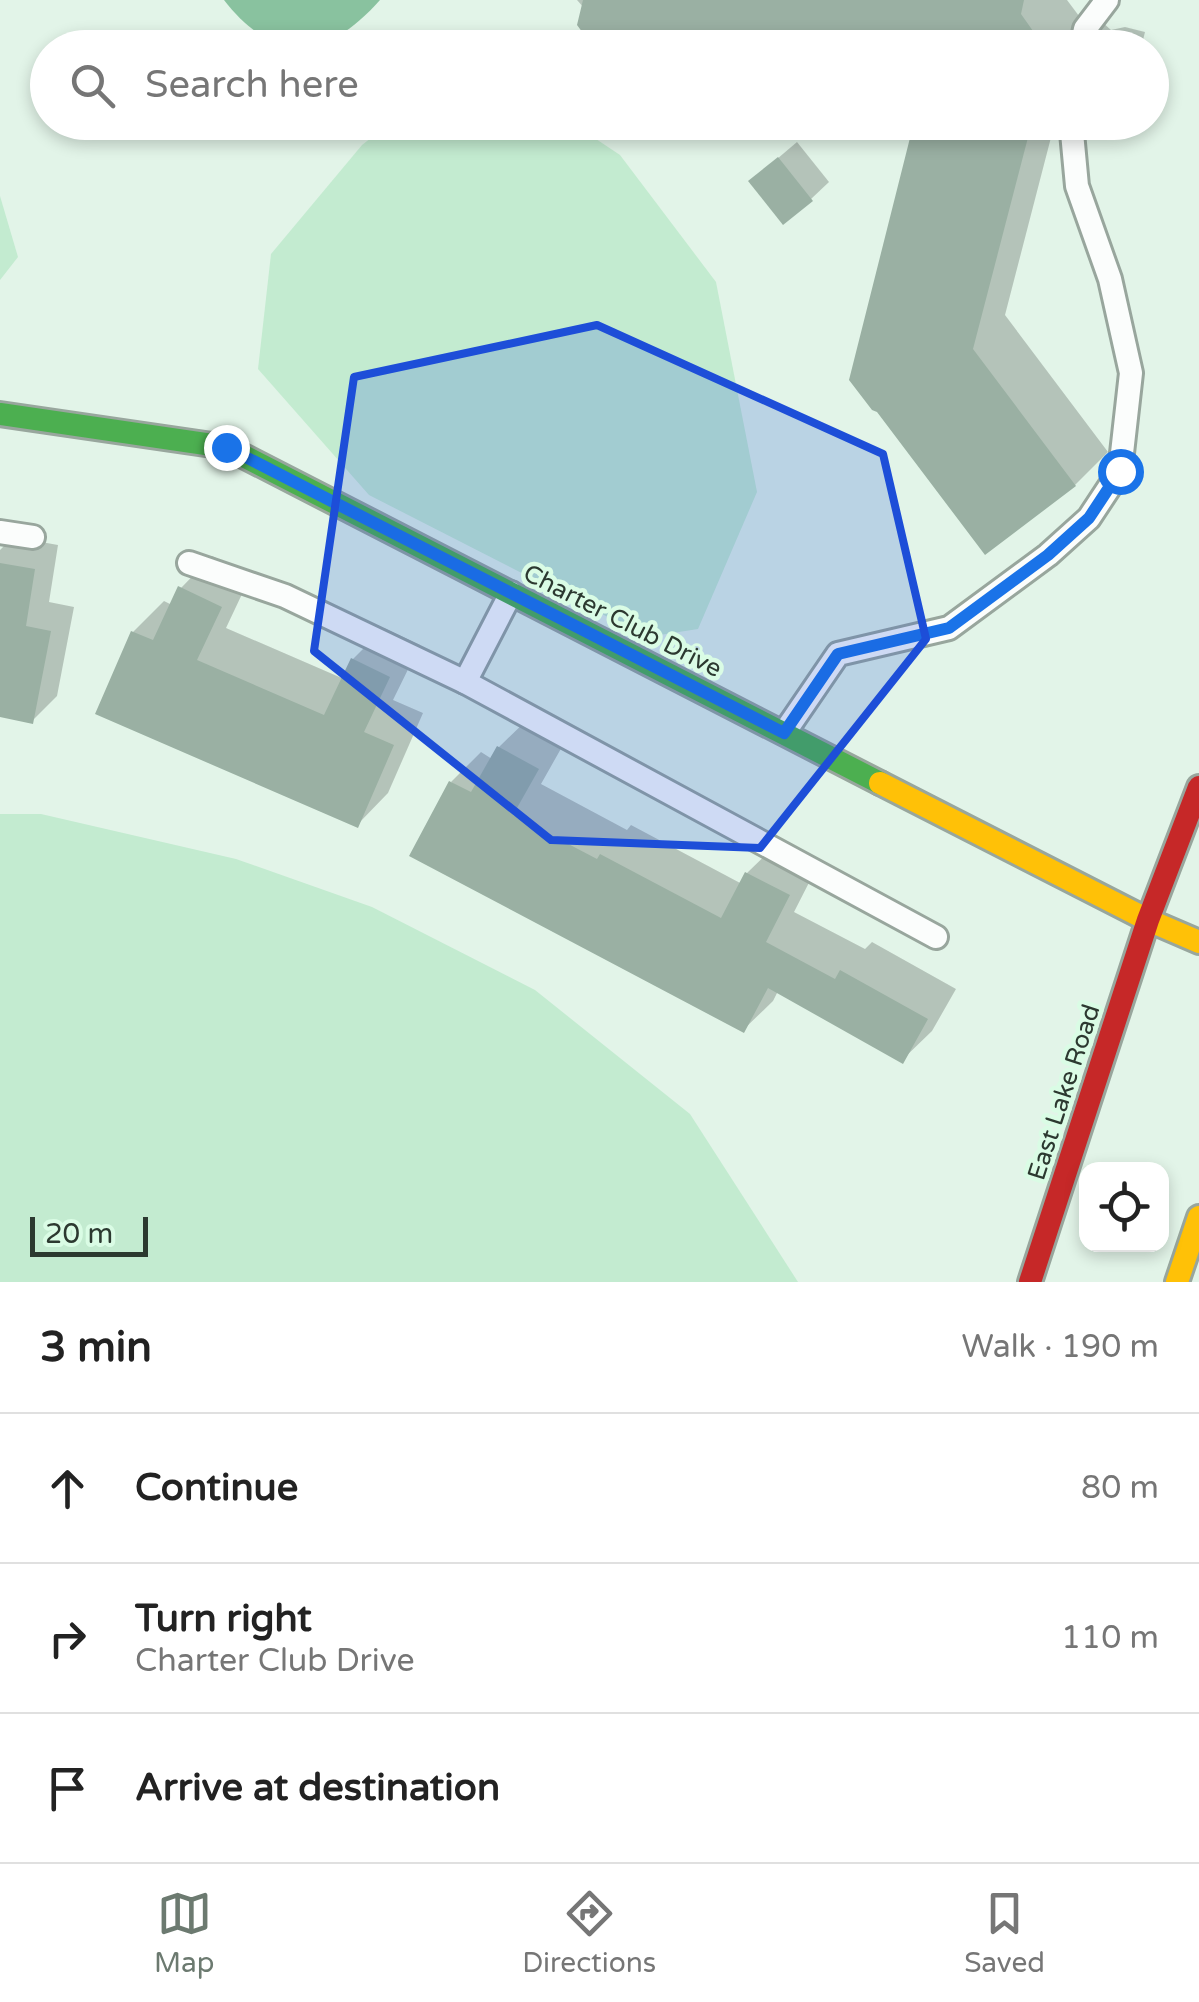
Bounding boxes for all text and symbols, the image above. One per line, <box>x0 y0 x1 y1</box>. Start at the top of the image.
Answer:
search box <box>30 30 1169 140</box>
icon: search <box>65 58 120 113</box>
text: Search here <box>145 62 359 108</box>
route end <box>204 425 250 471</box>
route start <box>1098 449 1144 495</box>
street label: Charter Club Drive <box>518 558 727 684</box>
street label: East Lake Road <box>1021 1001 1107 1184</box>
map controls <box>1079 1162 1169 1252</box>
button: locate <box>1079 1162 1169 1252</box>
scale bar <box>30 1212 148 1256</box>
text: 20 m <box>45 1217 113 1251</box>
text: 3 min <box>40 1322 152 1373</box>
text: Walk · 190 m <box>962 1328 1159 1366</box>
icon: ahead <box>40 1461 95 1516</box>
text: Continue <box>135 1465 298 1511</box>
text: 80 m <box>1081 1469 1159 1507</box>
text: Turn right <box>135 1596 312 1642</box>
icon: right <box>40 1611 95 1666</box>
text: 110 m <box>1061 1619 1159 1657</box>
text: Charter Club Drive <box>135 1642 415 1680</box>
icon: arrive <box>40 1761 95 1816</box>
text: Arrive at destination <box>135 1765 500 1811</box>
tab: Map <box>154 1886 214 1980</box>
tab: Directions <box>522 1886 656 1980</box>
tab: Saved <box>964 1886 1045 1980</box>

